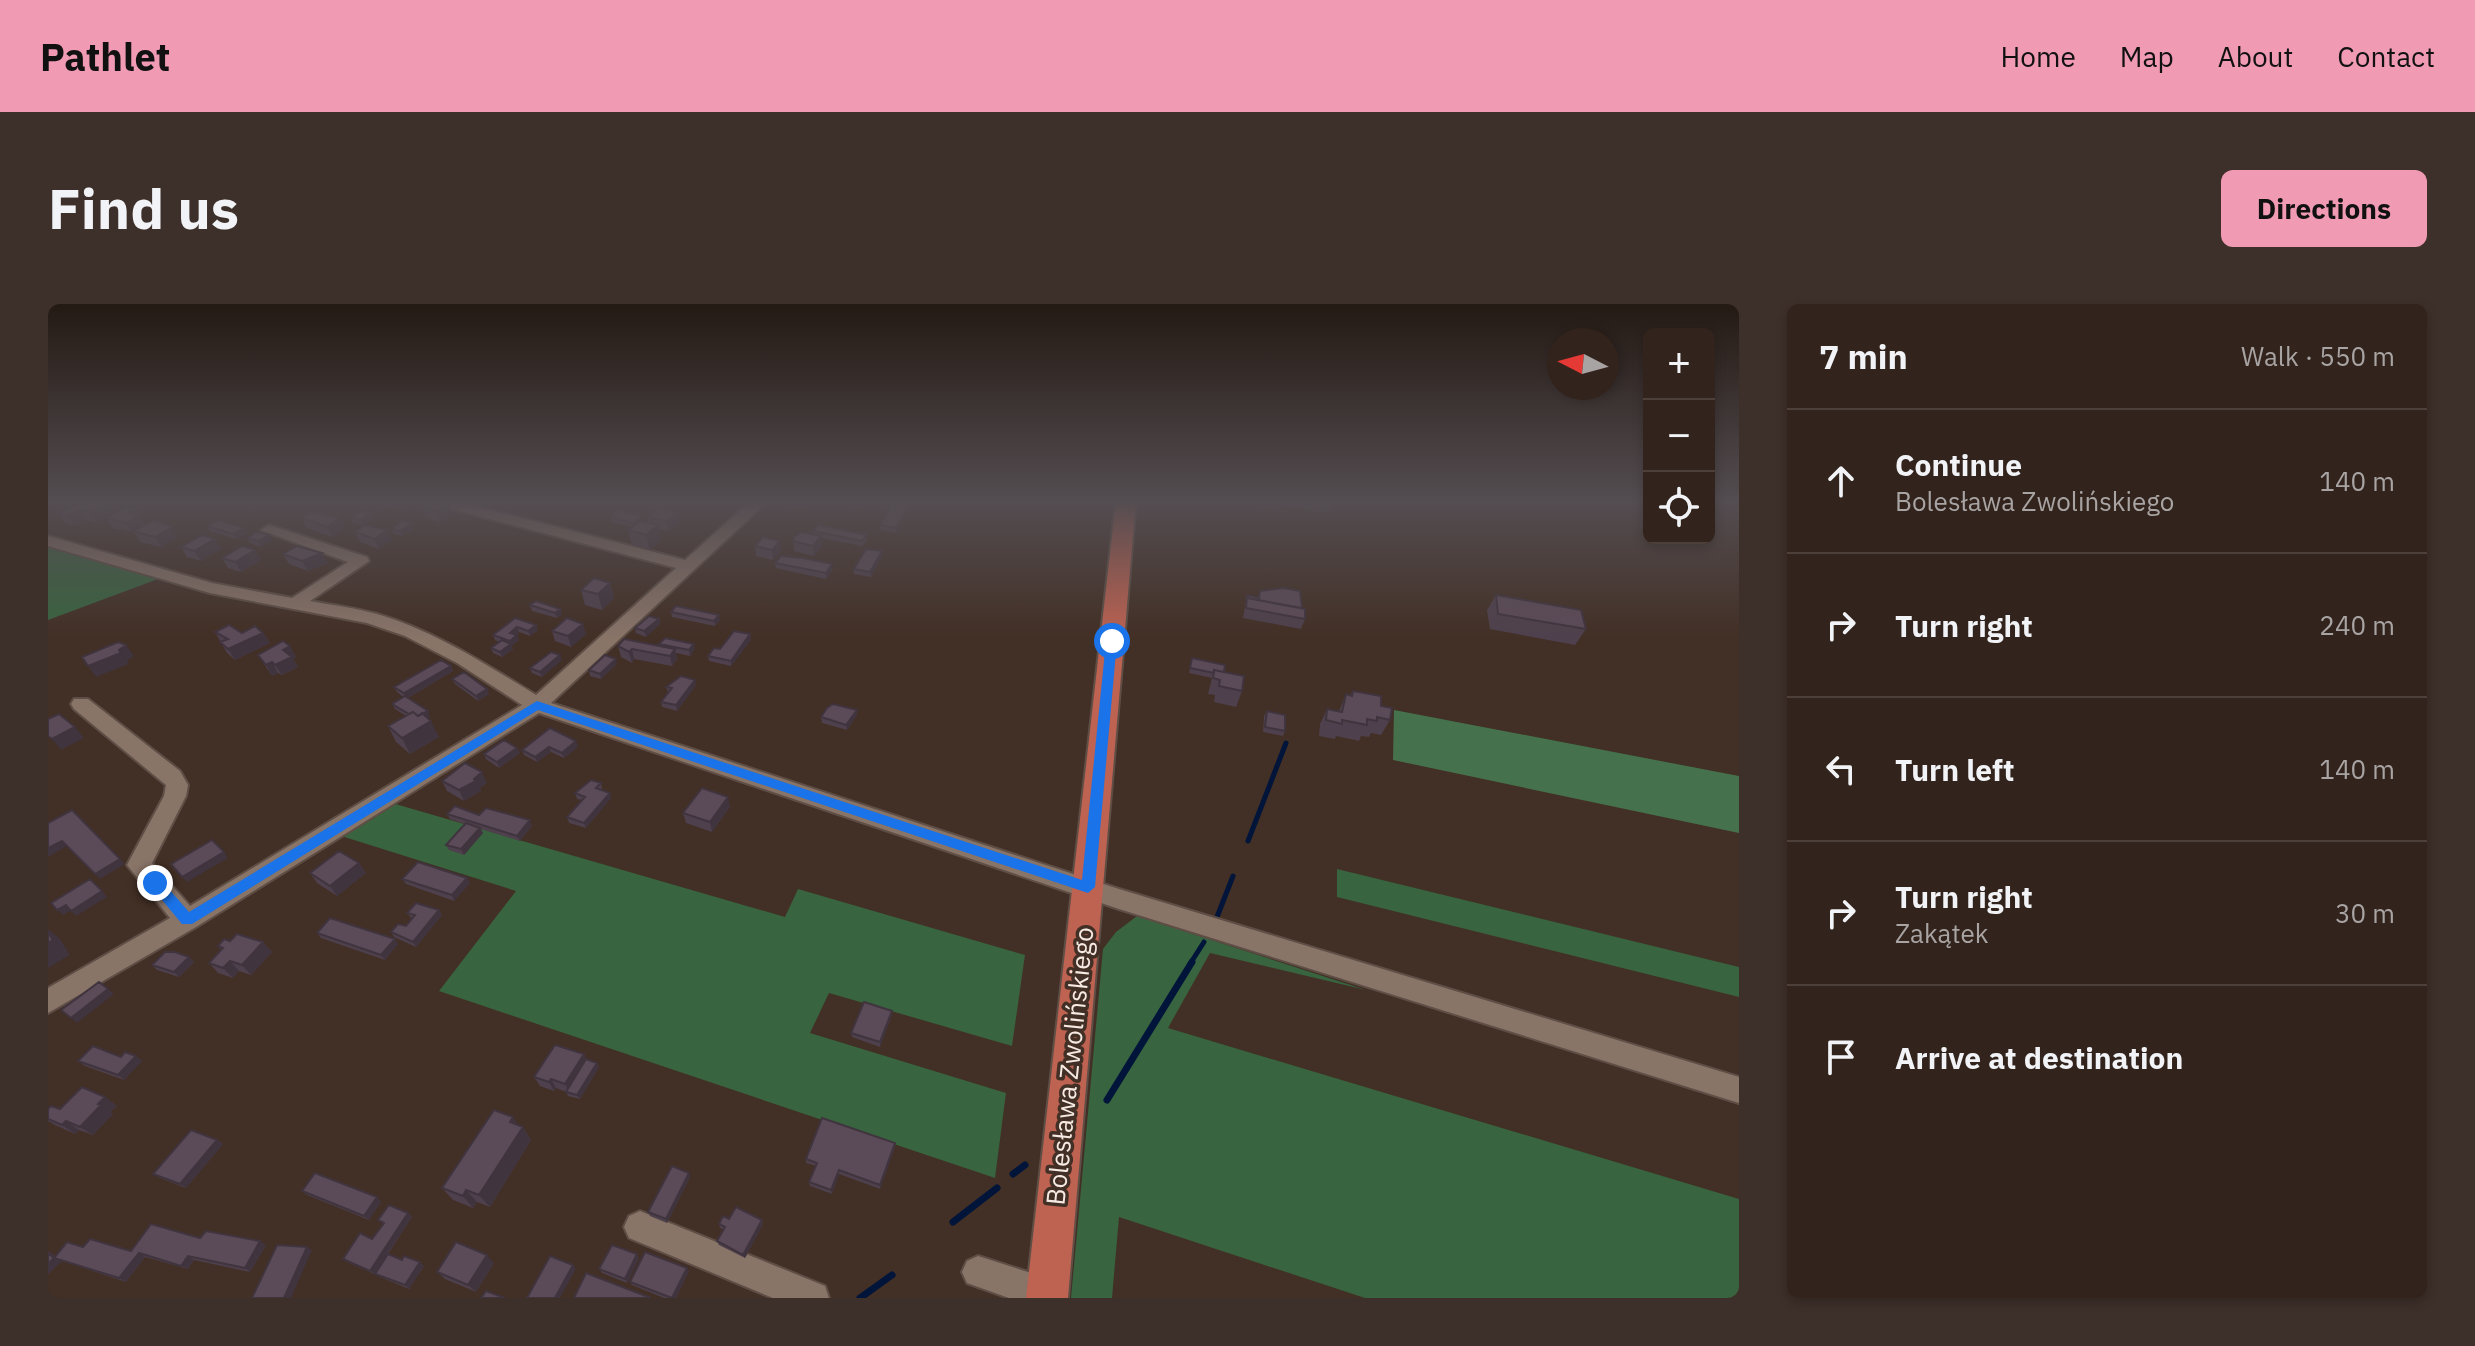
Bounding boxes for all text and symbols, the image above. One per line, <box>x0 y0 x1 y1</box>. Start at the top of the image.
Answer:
text: Pathlet <box>40 32 170 81</box>
text: Home <box>2000 38 2076 75</box>
text: Map <box>2120 38 2174 75</box>
text: About <box>2218 38 2293 75</box>
text: Contact <box>2337 38 2435 75</box>
button: Directions <box>2221 170 2427 247</box>
text: Find us <box>48 172 239 244</box>
north arrow <box>1547 328 1619 400</box>
map controls <box>1643 328 1715 544</box>
button: + <box>1643 328 1715 400</box>
text: 7 min <box>1819 334 1908 378</box>
text: Walk · 550 m <box>2241 339 2395 373</box>
button: − <box>1643 400 1715 472</box>
text: Continue <box>1895 445 2022 484</box>
icon: ahead <box>1819 459 1863 503</box>
text: 140 m <box>2319 464 2395 498</box>
button: locate <box>1643 472 1715 544</box>
text: Bolesława Zwolińskiego <box>1895 484 2174 518</box>
icon: right <box>1819 603 1863 647</box>
text: Turn right <box>1895 606 2033 645</box>
text: 240 m <box>2319 608 2395 642</box>
route start <box>1094 623 1130 659</box>
icon: left <box>1819 747 1863 791</box>
text: Turn left <box>1895 750 2014 789</box>
text: 140 m <box>2319 752 2395 786</box>
route end <box>137 865 173 901</box>
text: Turn right <box>1895 877 2033 916</box>
icon: right <box>1819 891 1863 935</box>
text: 30 m <box>2335 896 2395 930</box>
text: Zakątek <box>1895 916 1988 950</box>
street label: Bolesława Zwolińskiego <box>1037 925 1101 1207</box>
icon: arrive <box>1819 1035 1863 1079</box>
text: Arrive at destination <box>1895 1038 2183 1077</box>

